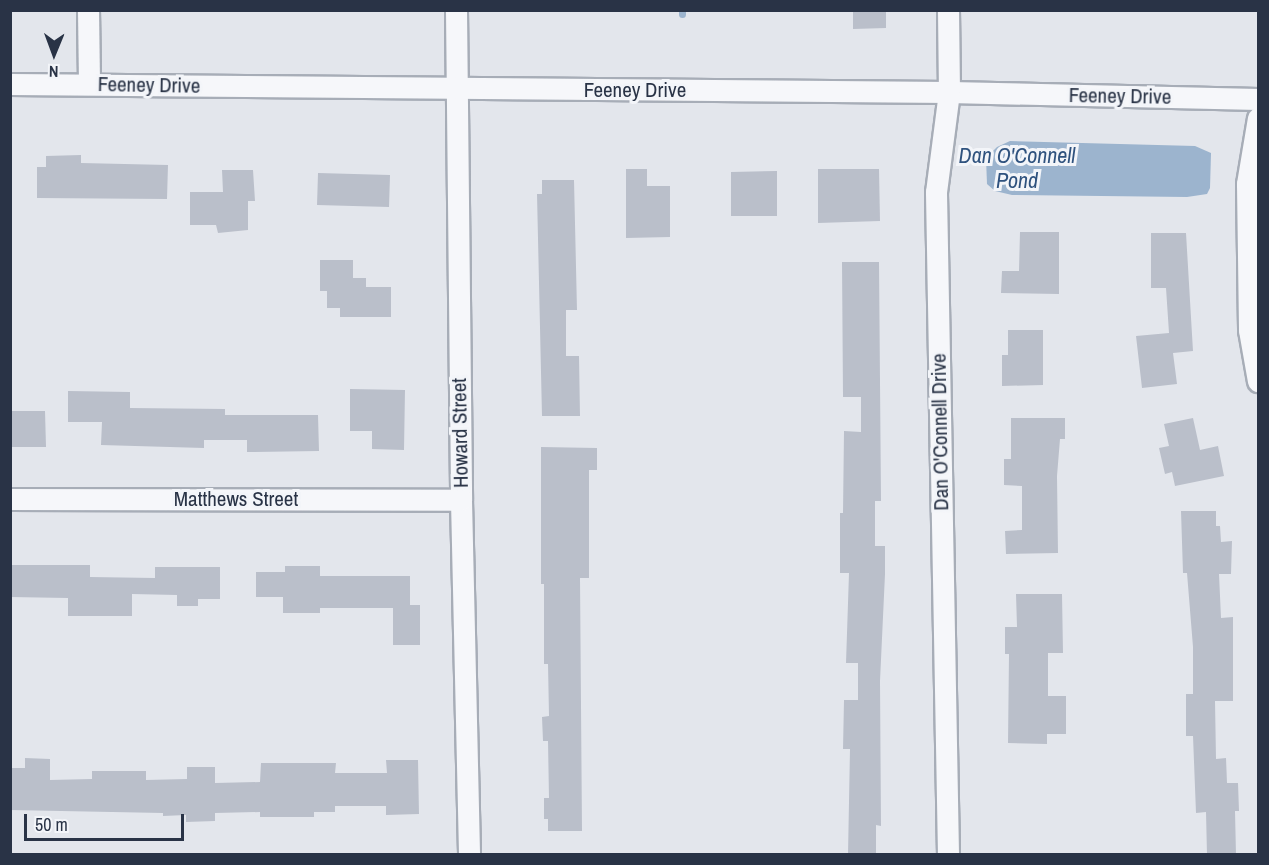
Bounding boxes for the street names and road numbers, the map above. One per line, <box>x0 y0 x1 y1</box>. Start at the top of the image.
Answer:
street label: Feeney Drive <box>98 72 200 98</box>
street label: Feeney Drive <box>584 77 686 103</box>
street label: Feeney Drive <box>1069 83 1171 109</box>
street label: Dan O'Connell Drive <box>926 353 954 511</box>
street label: Howard Street <box>446 378 474 488</box>
street label: Matthews Street <box>174 486 298 512</box>

